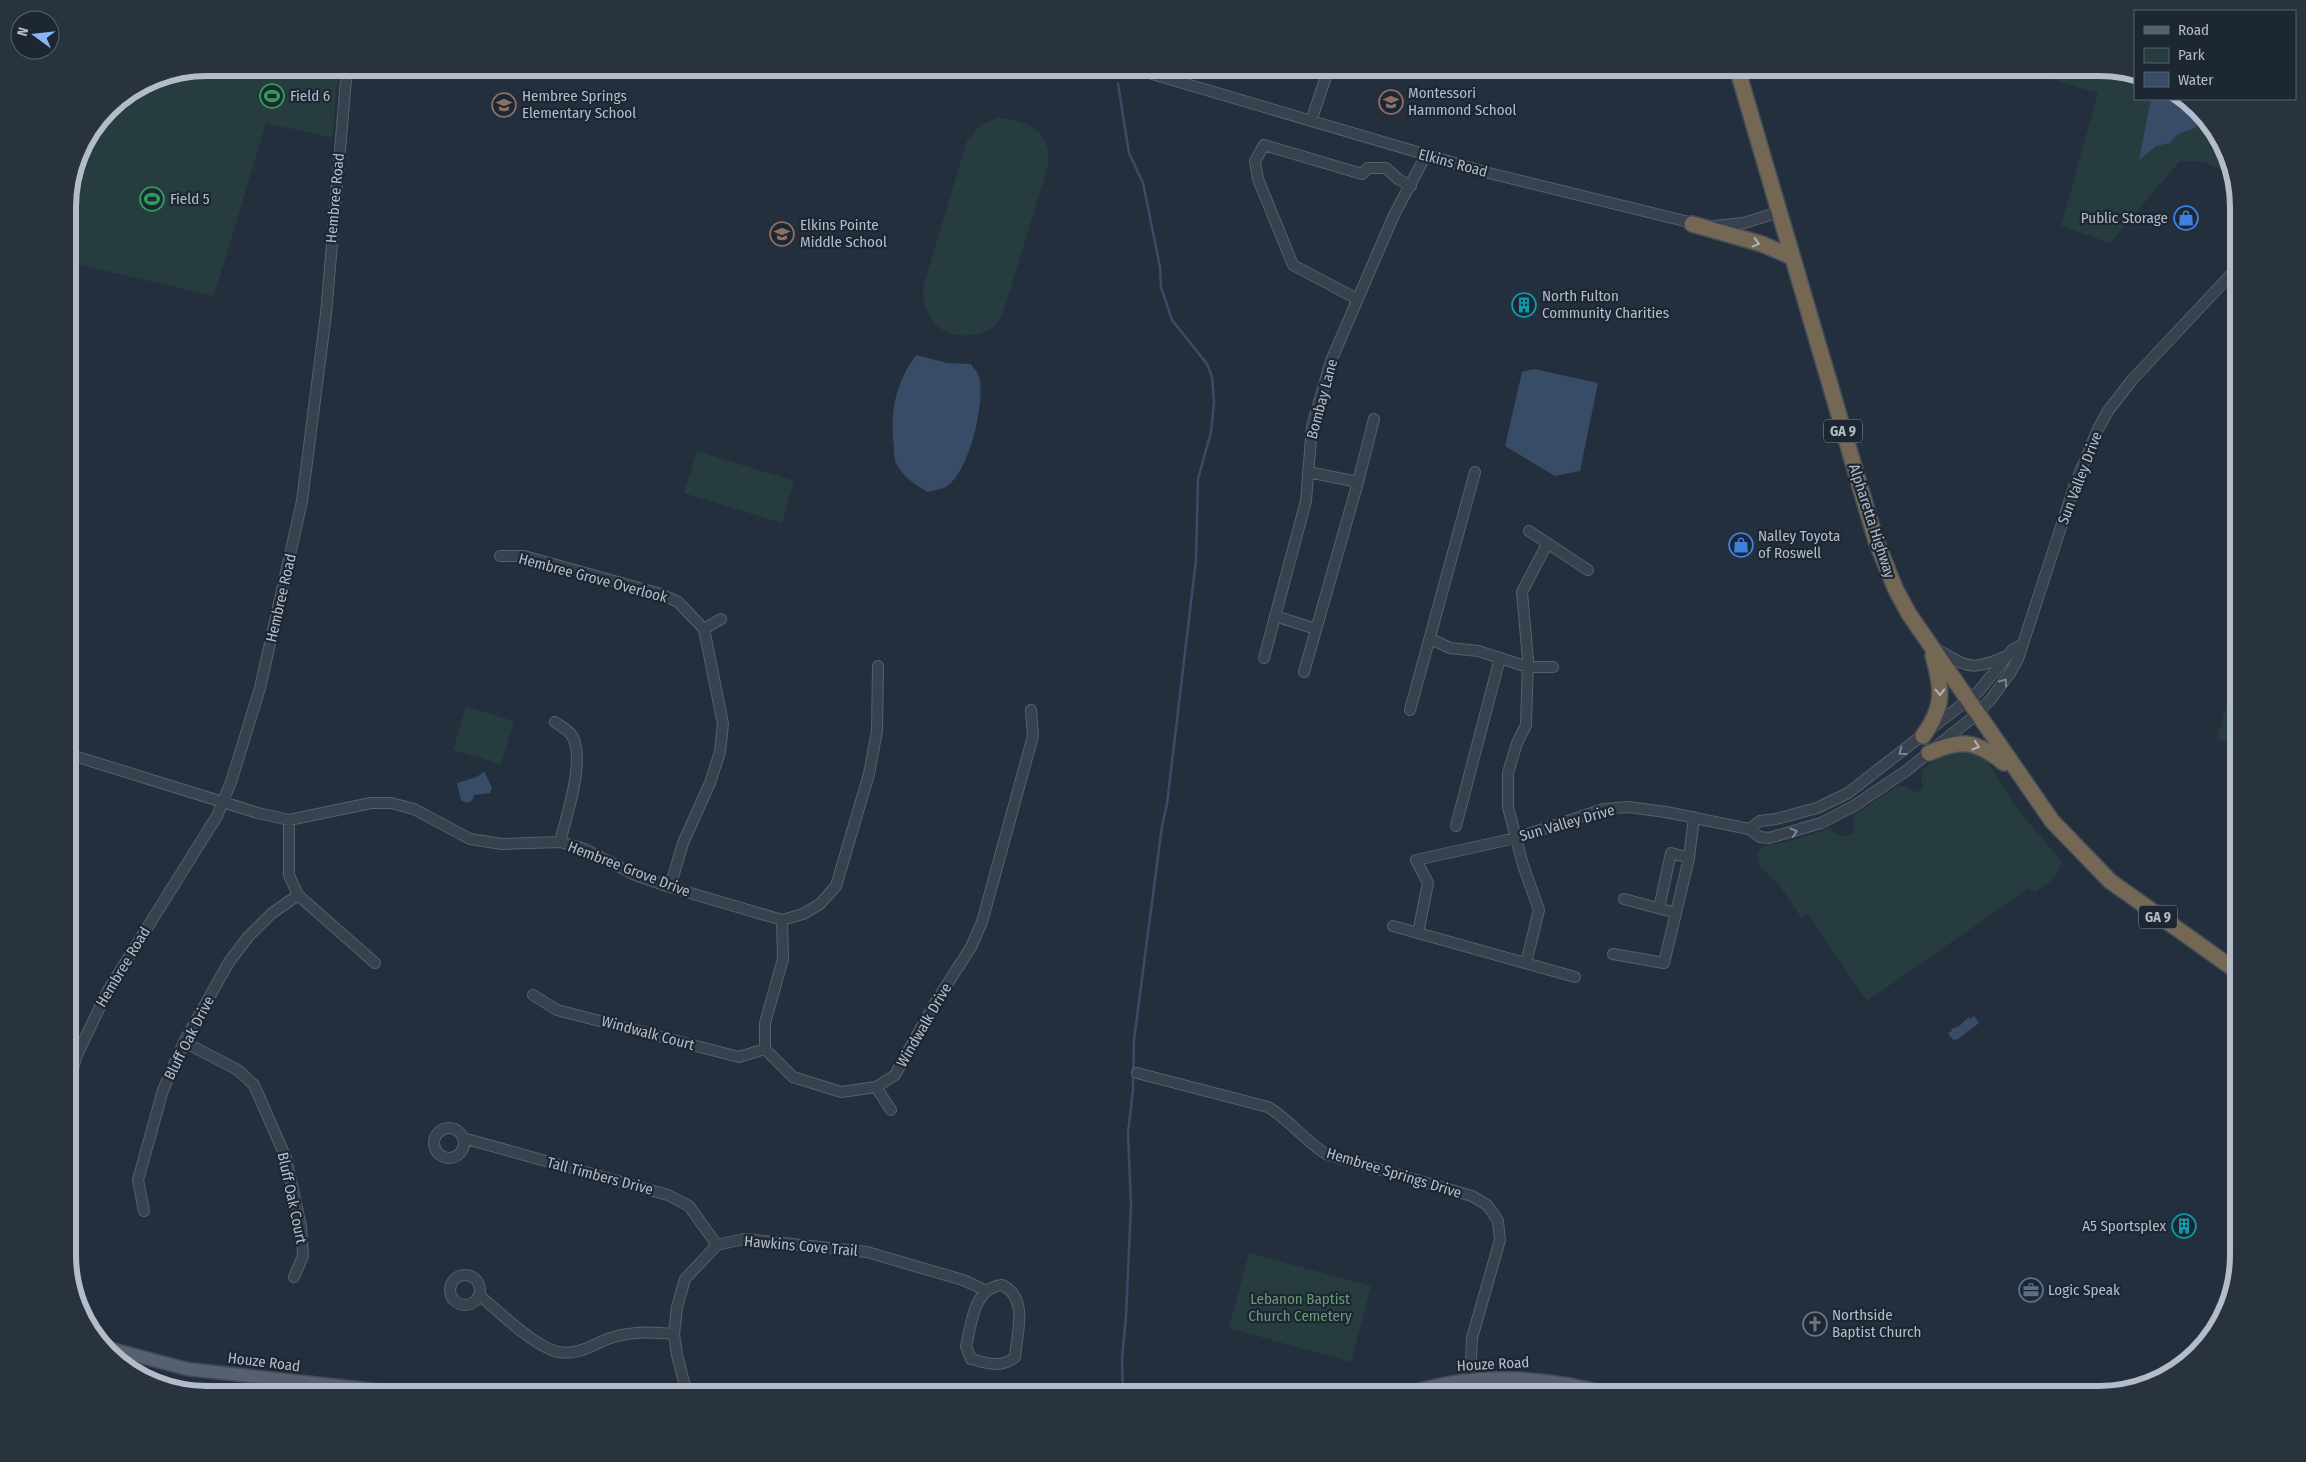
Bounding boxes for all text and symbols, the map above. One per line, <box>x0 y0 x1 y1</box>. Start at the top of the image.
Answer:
north arrow <box>10 10 60 60</box>
legend <box>2134 10 2296 100</box>
text: Road <box>2178 21 2209 39</box>
text: N <box>14 26 32 38</box>
text: Park <box>2178 46 2205 64</box>
text: Water <box>2178 71 2214 89</box>
sports icon: Field 6 <box>259 83 285 109</box>
place label: Montessori Hammond School <box>1408 84 1516 119</box>
place label: Field 6 <box>290 87 330 105</box>
place label: Hembree Springs Elementary School <box>522 87 636 122</box>
school or university icon: Montessori Hammond School <box>1378 89 1404 115</box>
school or university icon: Hembree Springs Elementary School <box>491 92 517 118</box>
street label: Elkins Road <box>1417 145 1489 181</box>
street label: Hembree Road <box>322 152 348 244</box>
sports icon: Field 5 <box>139 186 165 212</box>
place label: Field 5 <box>170 190 210 208</box>
shop icon: Public Storage <box>2173 205 2199 231</box>
place label: Public Storage <box>2081 209 2168 227</box>
place label: Elkins Pointe Middle School <box>800 216 887 251</box>
school or university icon: Elkins Pointe Middle School <box>769 221 795 247</box>
one-way arrow <box>1751 237 1759 247</box>
place label: North Fulton Community Charities <box>1542 287 1669 322</box>
building icon: North Fulton Community Charities <box>1511 292 1537 318</box>
street label: Bombay Lane <box>1303 357 1341 441</box>
road number: GA 9 <box>1824 420 1862 442</box>
street label: Sun Valley Drive <box>2054 429 2106 527</box>
street label: Alpharetta Highway <box>1845 462 1899 581</box>
place label: Nalley Toyota of Roswell <box>1758 527 1840 562</box>
shop icon: Nalley Toyota of Roswell <box>1728 532 1754 558</box>
street label: Hembree Grove Overlook <box>517 549 669 607</box>
street label: Hembree Road <box>262 552 300 644</box>
one-way arrow <box>1998 679 2006 688</box>
one-way arrow <box>1935 689 1945 697</box>
one-way arrow <box>1971 740 1979 750</box>
one-way arrow <box>1898 746 1908 755</box>
street label: Sun Valley Drive <box>1517 801 1617 845</box>
one-way arrow <box>1789 828 1797 838</box>
street label: Hembree Grove Drive <box>565 837 693 901</box>
road number: GA 9 <box>2139 906 2177 929</box>
street label: Hembree Road <box>92 924 154 1010</box>
street label: Windwalk Drive <box>893 980 955 1070</box>
street label: Bluff Oak Drive <box>160 993 218 1083</box>
street label: Windwalk Court <box>600 1012 697 1054</box>
street label: Hembree Springs Drive <box>1324 1144 1464 1202</box>
street label: Bluff Oak Court <box>274 1151 310 1245</box>
street label: Tall Timbers Drive <box>545 1153 655 1199</box>
building icon: A5 Sportsplex <box>2171 1213 2197 1239</box>
place label: A5 Sportsplex <box>2082 1217 2166 1235</box>
street label: Hawkins Cove Trail <box>744 1232 859 1260</box>
office icon: Logic Speak <box>2018 1277 2044 1303</box>
place label: Logic Speak <box>2048 1281 2120 1299</box>
park label: Lebanon Baptist Church Cemetery <box>1248 1290 1352 1325</box>
place label: Northside Baptist Church <box>1832 1306 1921 1341</box>
church icon: Northside Baptist Church <box>1802 1311 1828 1337</box>
street label: Houze Road <box>227 1349 301 1375</box>
street label: Houze Road <box>1456 1353 1530 1375</box>

